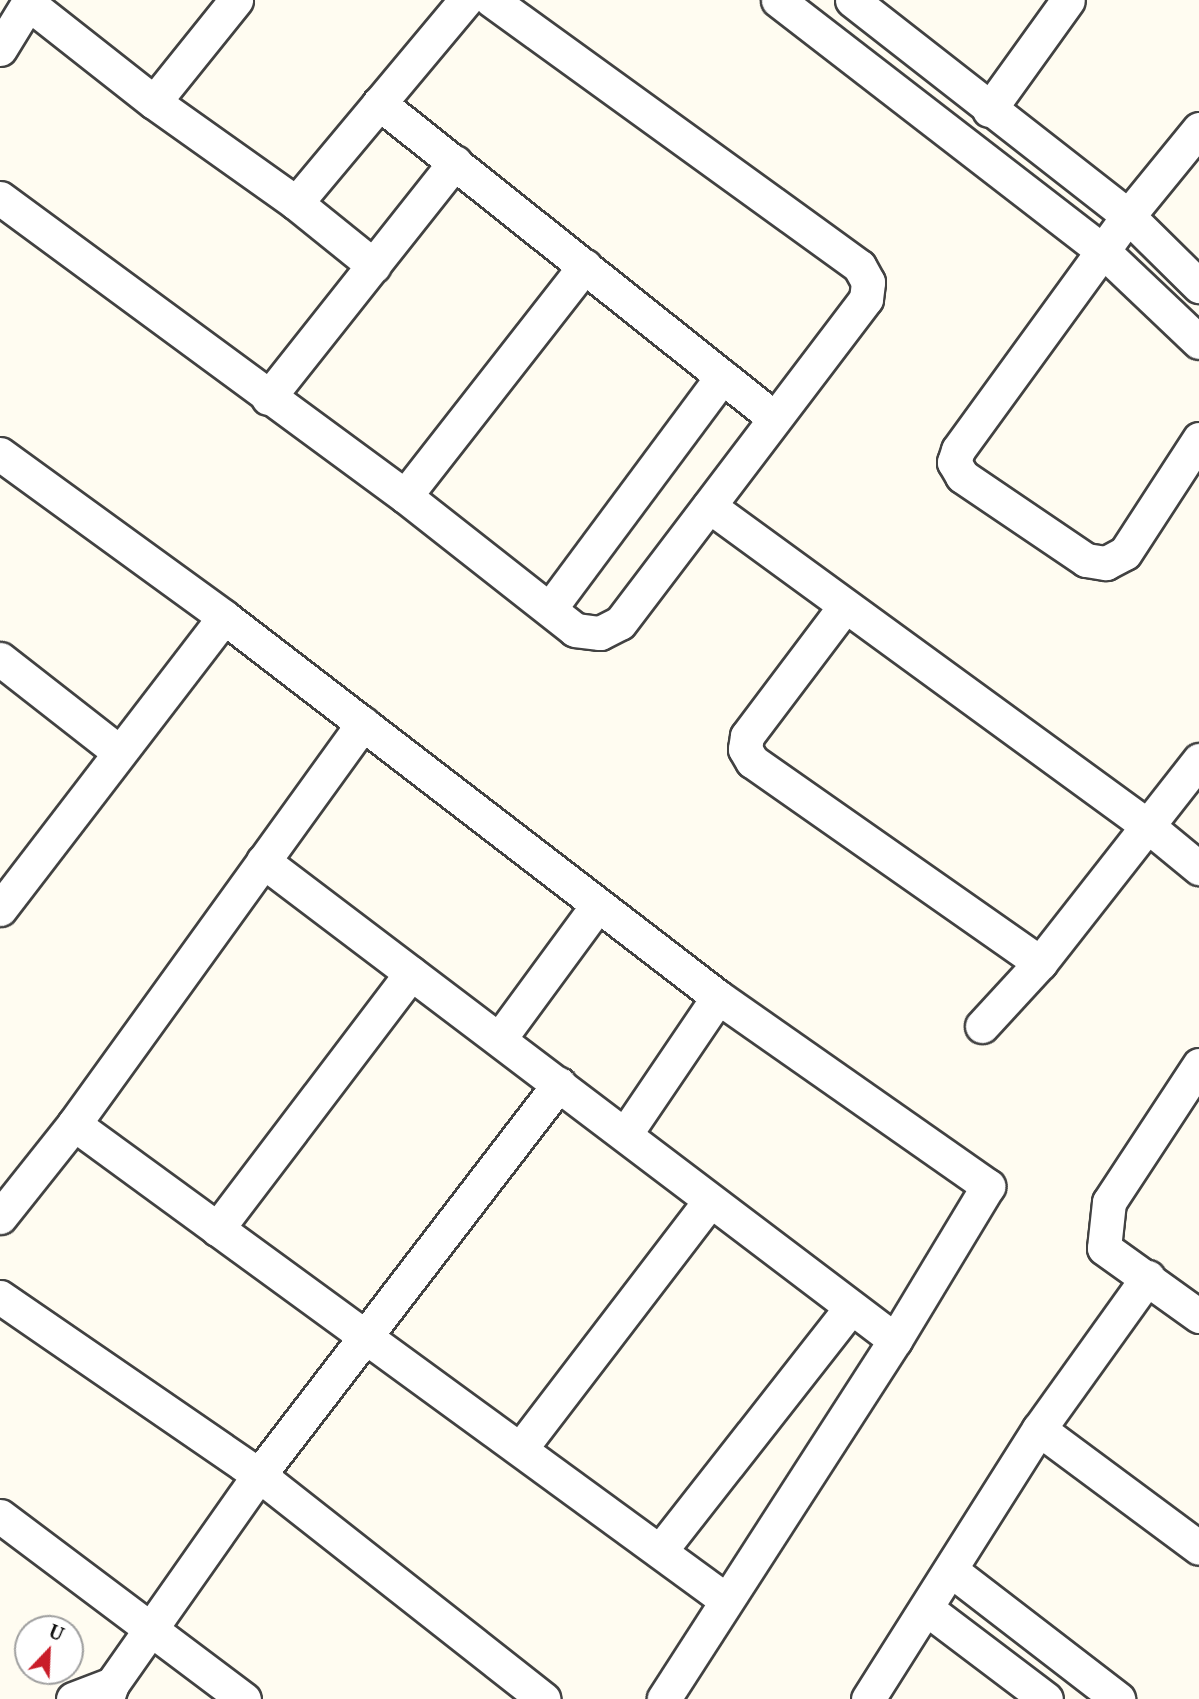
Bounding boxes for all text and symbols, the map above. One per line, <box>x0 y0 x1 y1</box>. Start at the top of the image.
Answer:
north arrow <box>14 1615 84 1685</box>
text: U <box>45 1618 68 1646</box>

